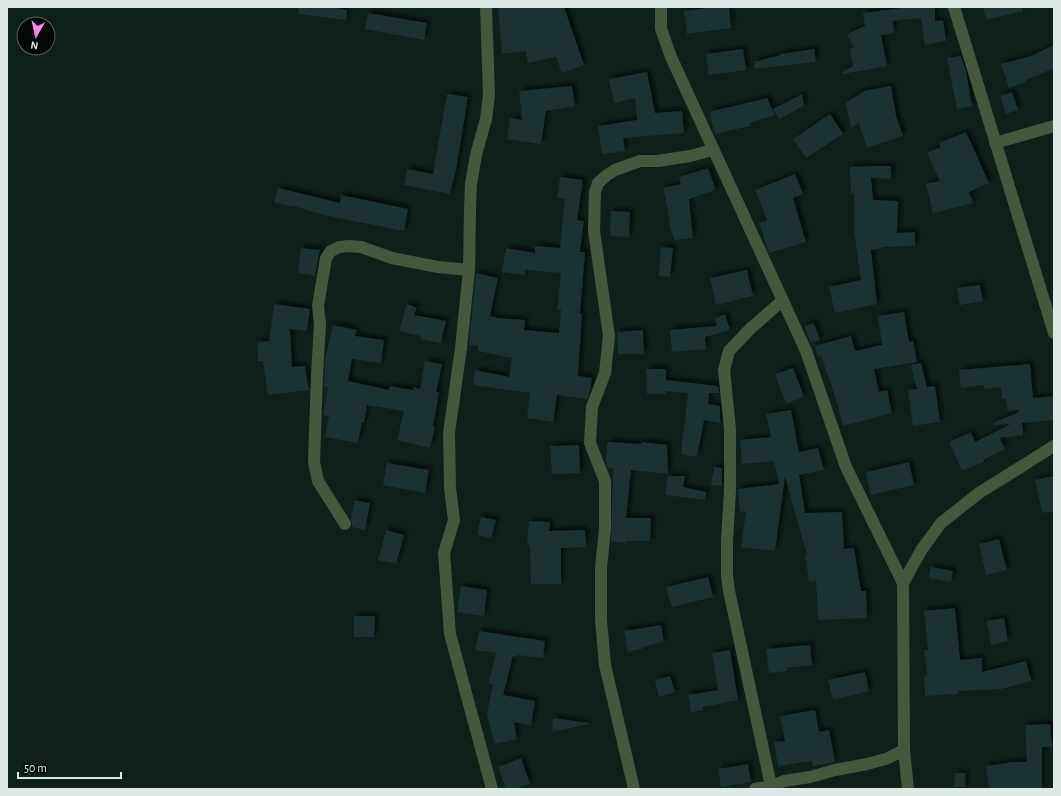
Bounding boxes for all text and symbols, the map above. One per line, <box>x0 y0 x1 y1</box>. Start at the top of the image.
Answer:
north arrow <box>16 16 56 56</box>
text: N <box>30 39 39 51</box>
scale bar <box>18 754 121 780</box>
text: 50 m <box>24 762 47 774</box>

